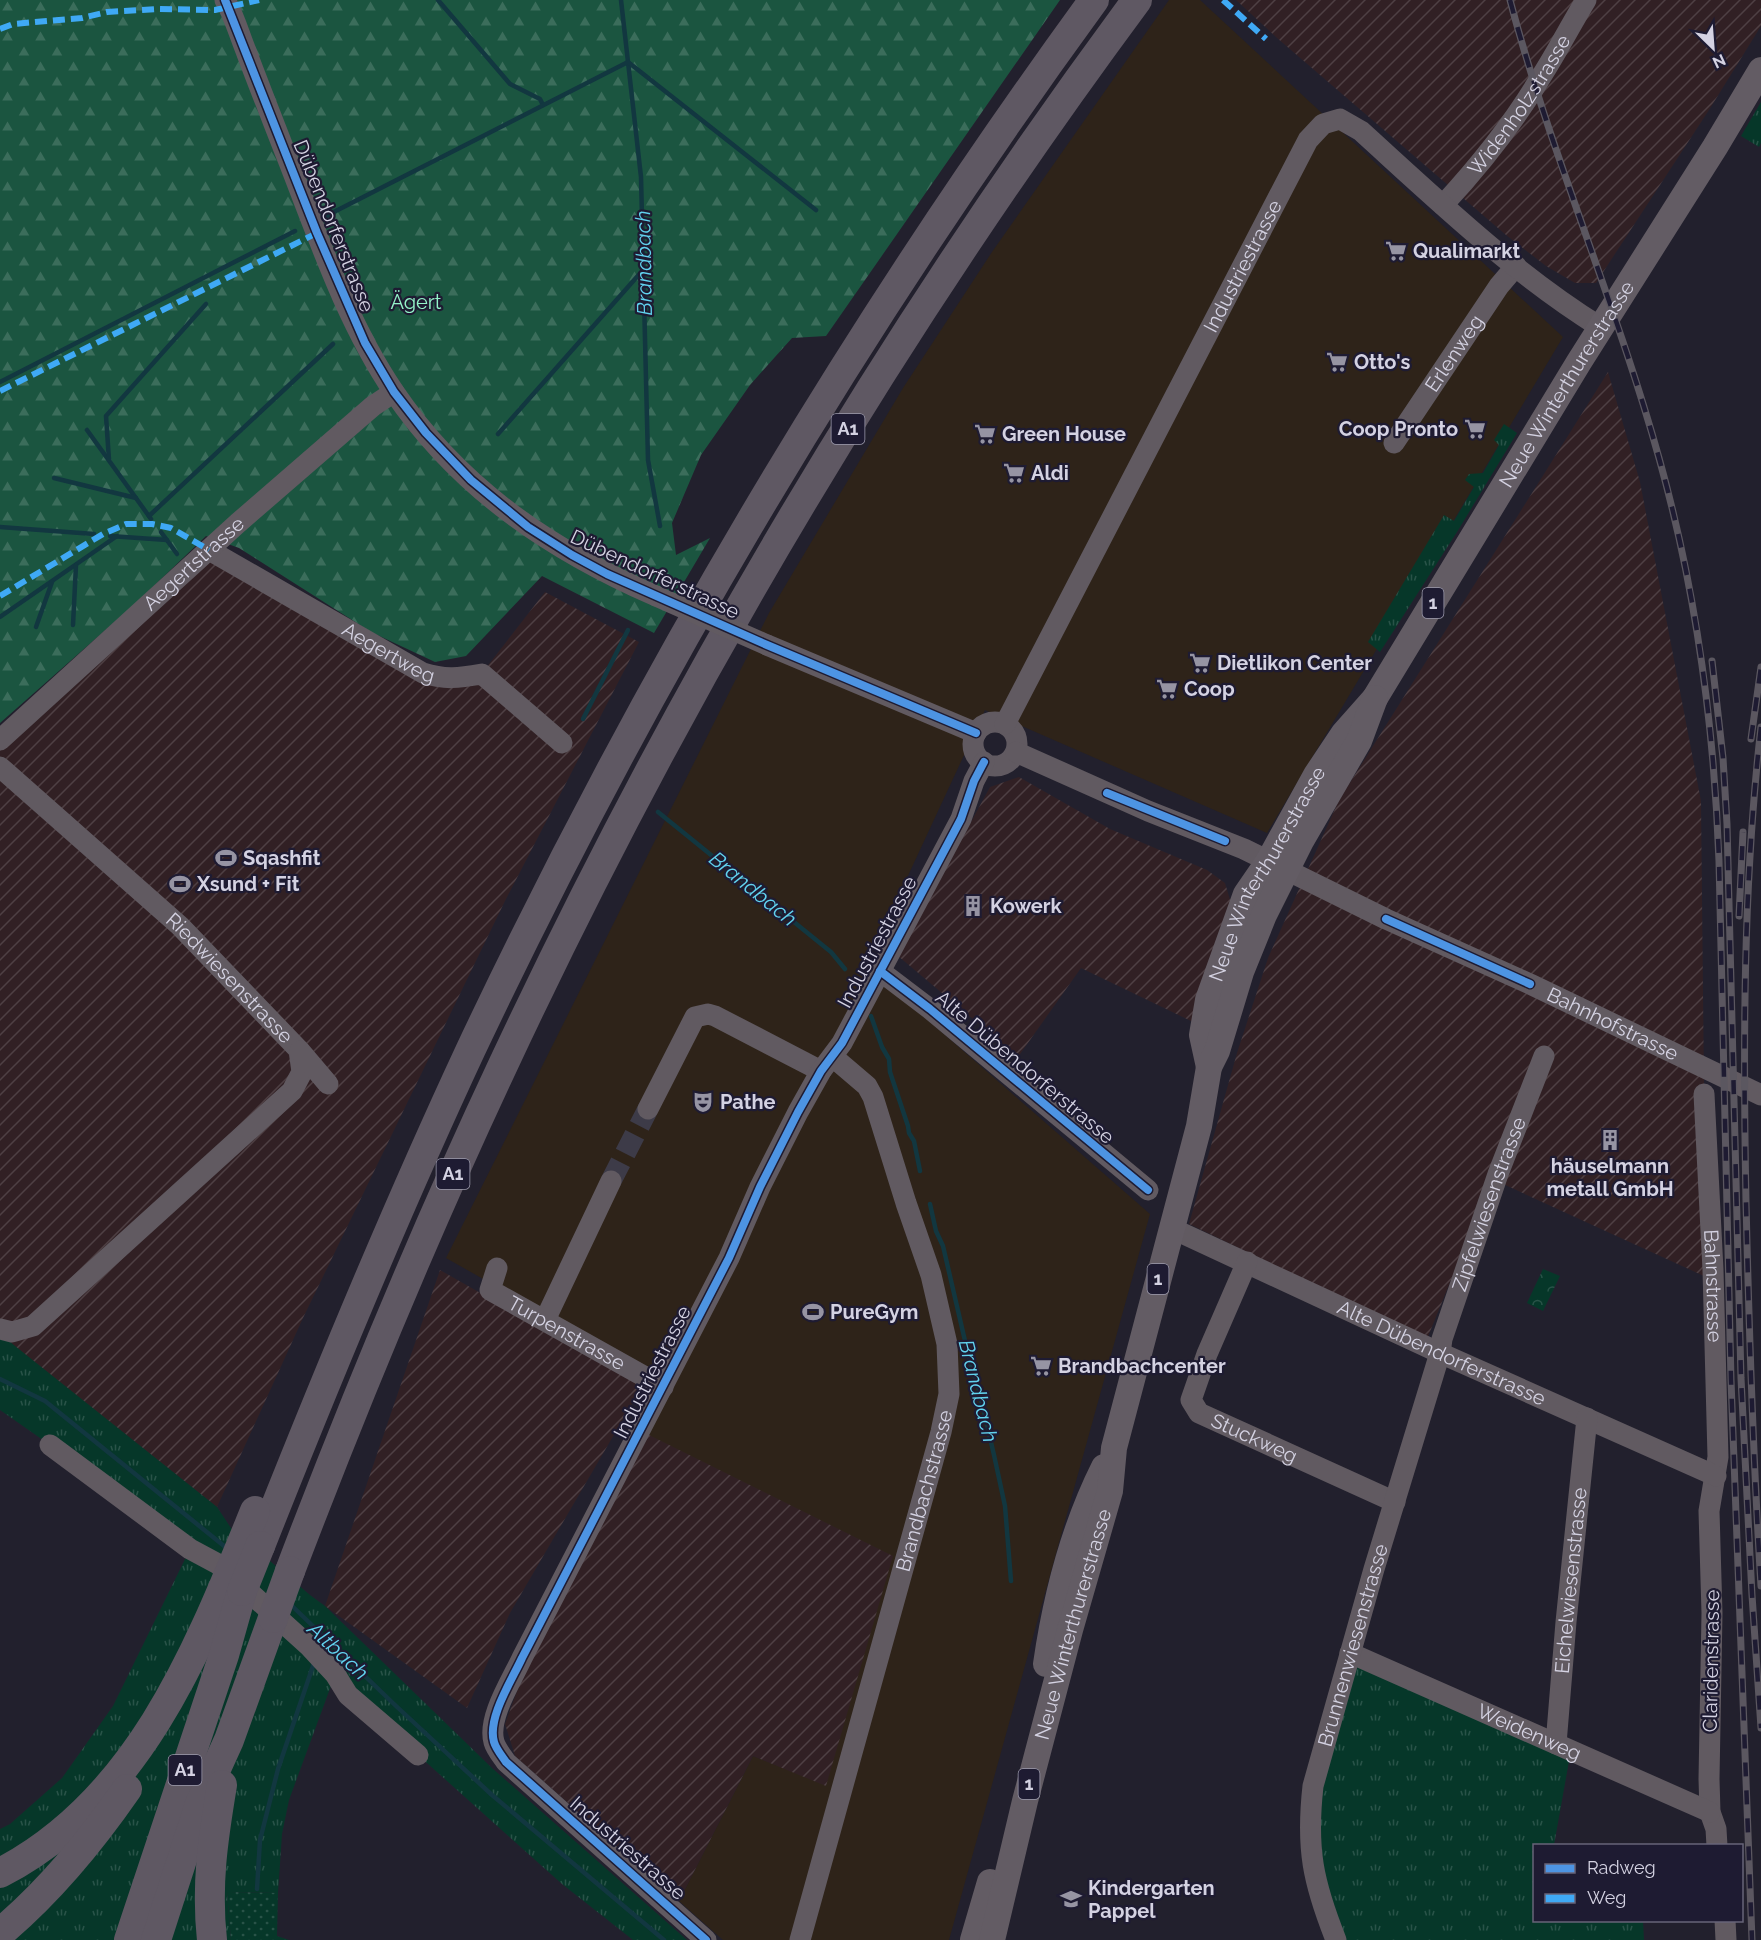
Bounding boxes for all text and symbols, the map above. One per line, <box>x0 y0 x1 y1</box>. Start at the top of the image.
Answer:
north arrow <box>1683 18 1743 78</box>
street label: Widenholzstrasse <box>1463 30 1576 180</box>
text: N <box>1710 50 1729 72</box>
street label: Dübendorferstrasse <box>288 136 380 316</box>
street label: Industriestrasse <box>1198 195 1287 336</box>
water label: Brandbach <box>630 210 657 316</box>
supermarket icon: Qualimarkt <box>1384 239 1408 263</box>
place label: Qualimarkt <box>1413 239 1520 263</box>
street label: Neue Winterthurerstrasse <box>1494 276 1639 492</box>
park label: Ägert <box>390 290 442 314</box>
street label: Erlenweg <box>1420 310 1488 396</box>
supermarket icon: Otto's <box>1325 350 1349 374</box>
place label: Otto's <box>1354 350 1411 374</box>
road number: A1 <box>832 414 864 444</box>
place label: Coop Pronto <box>1339 417 1458 441</box>
supermarket icon: Coop Pronto <box>1463 417 1487 441</box>
supermarket icon: Green House <box>973 422 997 446</box>
place label: Green House <box>1002 422 1126 446</box>
supermarket icon: Aldi <box>1002 461 1026 485</box>
place label: Aldi <box>1031 461 1069 485</box>
street label: Aegertstrasse <box>138 511 249 616</box>
street label: Dübendorferstrasse <box>567 524 744 624</box>
road number: 1 <box>1422 588 1444 618</box>
street label: Aegertweg <box>338 617 437 688</box>
supermarket icon: Dietlikon Center <box>1188 651 1212 675</box>
place label: Dietlikon Center <box>1217 651 1372 675</box>
supermarket icon: Coop <box>1155 677 1179 701</box>
place label: Coop <box>1184 677 1235 701</box>
street label: Neue Winterthurerstrasse <box>1204 761 1331 985</box>
sports icon: Sqashfit <box>214 846 238 870</box>
place label: Sqashfit <box>243 846 321 870</box>
water label: Brandbach <box>705 846 802 931</box>
sports icon: Xsund + Fit <box>168 872 192 896</box>
place label: Xsund + Fit <box>196 872 300 896</box>
street label: Industriestrasse <box>832 872 922 1012</box>
building icon: Kowerk <box>961 894 985 918</box>
place label: Kowerk <box>990 894 1063 918</box>
street label: Riedwiesenstrasse <box>161 907 298 1049</box>
street label: Bahnhofstrasse <box>1543 982 1683 1066</box>
street label: Alte Dübendorferstrasse <box>931 985 1119 1149</box>
theatre icon: Pathe <box>691 1090 715 1114</box>
place label: Pathe <box>720 1090 775 1114</box>
street label: Zipfelwiesenstrasse <box>1447 1113 1531 1294</box>
building icon: häuselmann metall GmbH <box>1598 1128 1622 1152</box>
place label: häuselmann metall GmbH <box>1546 1154 1674 1201</box>
road number: A1 <box>436 1159 470 1189</box>
street label: Bahnstrasse <box>1699 1229 1727 1343</box>
road number: 1 <box>1148 1264 1168 1294</box>
street label: Turpenstrasse <box>504 1291 630 1376</box>
street label: Alte Dübendorferstrasse <box>1334 1295 1550 1411</box>
sports icon: PureGym <box>801 1300 825 1324</box>
place label: PureGym <box>830 1300 918 1324</box>
street label: Industriestrasse <box>608 1301 696 1442</box>
water label: Brandbach <box>954 1337 1003 1445</box>
supermarket icon: Brandbachcenter <box>1029 1354 1053 1378</box>
place label: Brandbachcenter <box>1058 1354 1226 1378</box>
street label: Brandbachstrasse <box>891 1408 957 1574</box>
street label: Stuckweg <box>1207 1408 1301 1468</box>
street label: Eichelwiesenstrasse <box>1550 1486 1592 1675</box>
street label: Neue Winterthurerstrasse <box>1030 1506 1116 1742</box>
street label: Brunnenwiesenstrasse <box>1313 1541 1393 1749</box>
street label: Claridenstrasse <box>1698 1589 1724 1732</box>
water label: Altbach <box>302 1616 374 1685</box>
street label: Weidenweg <box>1473 1699 1585 1766</box>
road number: A1 <box>168 1755 201 1785</box>
road number: 1 <box>1018 1769 1040 1799</box>
street label: Industriestrasse <box>565 1791 691 1905</box>
legend <box>1533 1844 1743 1922</box>
text: Radweg <box>1587 1857 1656 1878</box>
place label: Kindergarten Pappel <box>1088 1876 1215 1923</box>
school or university icon: Kindergarten Pappel <box>1059 1887 1083 1911</box>
text: Weg <box>1587 1887 1626 1908</box>

